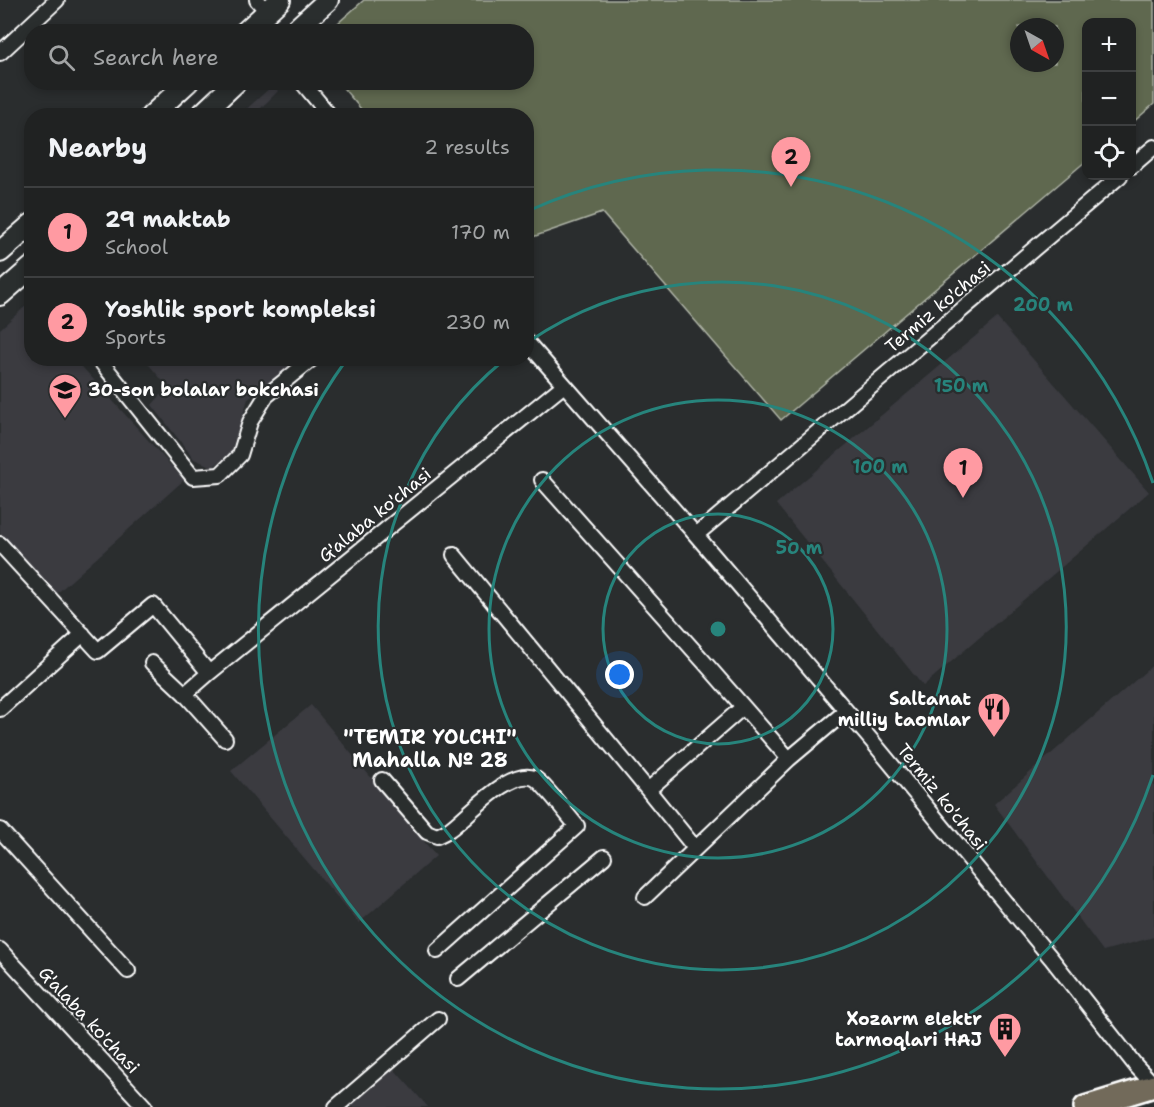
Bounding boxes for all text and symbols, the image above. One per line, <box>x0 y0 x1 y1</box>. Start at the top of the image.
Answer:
north arrow <box>1010 18 1064 72</box>
map controls <box>1082 18 1136 180</box>
button: + <box>1082 18 1136 72</box>
search box <box>24 24 534 90</box>
icon: search <box>45 41 78 74</box>
text: Search here <box>93 43 219 72</box>
button: − <box>1082 72 1136 126</box>
button: locate <box>1082 126 1136 180</box>
text: Nearby <box>48 130 147 165</box>
text: 2 results <box>424 134 510 160</box>
pin: 2 <box>772 138 810 187</box>
text: 29 maktab <box>105 205 231 234</box>
text: 1 <box>63 219 72 245</box>
text: 170 m <box>451 219 510 245</box>
text: School <box>105 234 168 260</box>
street label: Termiz ko'chasi <box>880 256 996 358</box>
text: 200 m <box>1013 293 1074 317</box>
text: Yoshlik sport kompleksi <box>105 295 376 324</box>
text: 2 <box>61 309 75 335</box>
text: 230 m <box>445 309 510 335</box>
text: Sports <box>105 324 166 350</box>
school or university icon: 30-son bolalar bokchasi <box>47 372 83 419</box>
text: 150 m <box>934 374 989 398</box>
place label: 30-son bolalar bokchasi <box>88 378 319 402</box>
pin: 1 <box>944 448 982 498</box>
text: 100 m <box>852 455 908 479</box>
street label: G'alaba ko'chasi <box>314 462 436 568</box>
text: 50 m <box>776 536 823 560</box>
centre of rings <box>708 619 728 639</box>
your location <box>605 660 634 689</box>
place label: Saltanat milliy taomlar <box>838 687 971 732</box>
restaurant icon: Saltanat milliy taomlar <box>976 691 1012 738</box>
district label: "TEMIR YOLCHI" Mahalla № 28 <box>343 724 517 773</box>
street label: Termiz ko'chasi <box>891 739 993 855</box>
street label: G'alaba ko'chasi <box>33 961 145 1079</box>
place label: Xozarm elektr tarmoqlari HAJ <box>835 1007 982 1052</box>
building icon: Xozarm elektr tarmoqlari HAJ <box>987 1011 1023 1058</box>

